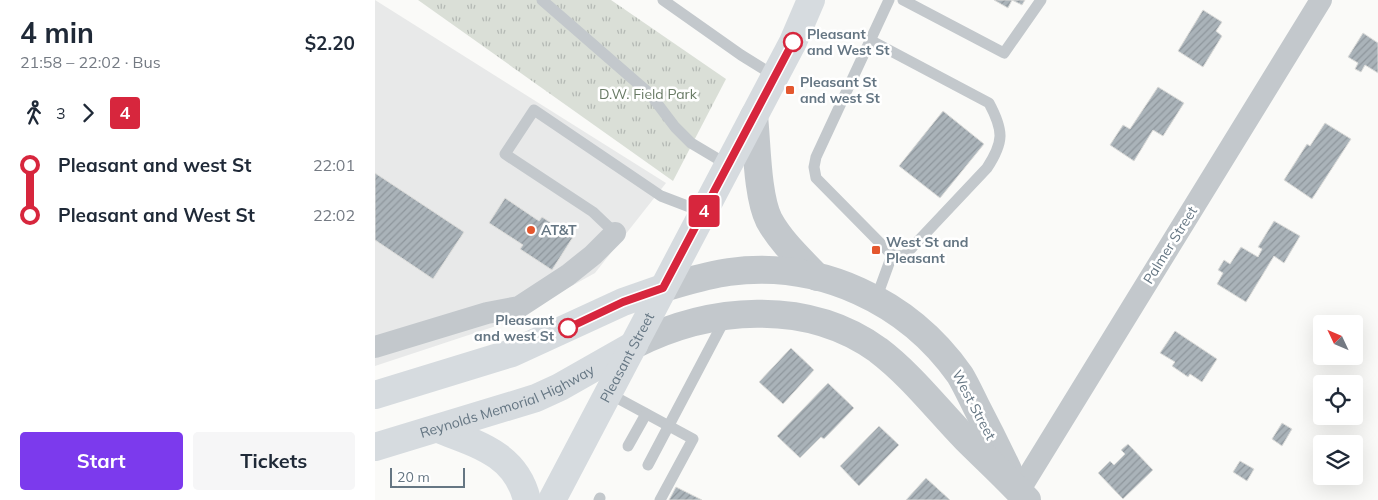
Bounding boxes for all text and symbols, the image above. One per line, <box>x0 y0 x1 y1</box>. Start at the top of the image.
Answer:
text: 4 min <box>20 15 94 50</box>
place label: Pleasant and West St <box>807 25 890 59</box>
text: $2.20 <box>305 31 355 55</box>
marker: Pleasant and West St <box>783 32 803 52</box>
text: 21:58 – 22:02 · Bus <box>20 52 161 72</box>
place label: Pleasant St and west St <box>800 73 881 107</box>
marker: Pleasant St and west St <box>784 84 796 96</box>
park label: D.W. Field Park <box>599 85 698 103</box>
icon: walk <box>20 99 48 127</box>
icon: forward <box>74 99 102 127</box>
text: 4 <box>120 101 130 124</box>
text: 3 <box>56 103 66 123</box>
text: Pleasant and west St <box>58 153 251 177</box>
text: 22:01 <box>313 155 355 175</box>
line badge: 4 <box>688 195 720 227</box>
text: 4 <box>699 199 709 222</box>
text: Pleasant and West St <box>58 203 255 227</box>
street label: Palmer Street <box>1139 203 1201 287</box>
text: 22:02 <box>313 205 355 225</box>
place label: AT&T <box>541 221 577 239</box>
marker: AT&T <box>525 224 537 236</box>
place label: West St and Pleasant <box>886 233 968 267</box>
marker: West St and Pleasant <box>870 244 882 256</box>
street label: Pleasant Street <box>596 309 658 406</box>
place label: Pleasant and west St <box>474 311 555 345</box>
north arrow <box>1313 315 1363 365</box>
map controls <box>1313 315 1363 485</box>
marker: Pleasant and west St <box>558 318 578 338</box>
street label: Reynolds Memorial Highway <box>418 360 598 442</box>
street label: West Street <box>948 367 1000 443</box>
button: locate <box>1313 375 1363 425</box>
button: Start <box>20 432 183 490</box>
button: Tickets <box>193 432 355 490</box>
button: layers <box>1313 435 1363 485</box>
scale bar <box>390 465 465 488</box>
text: 20 m <box>397 468 430 486</box>

